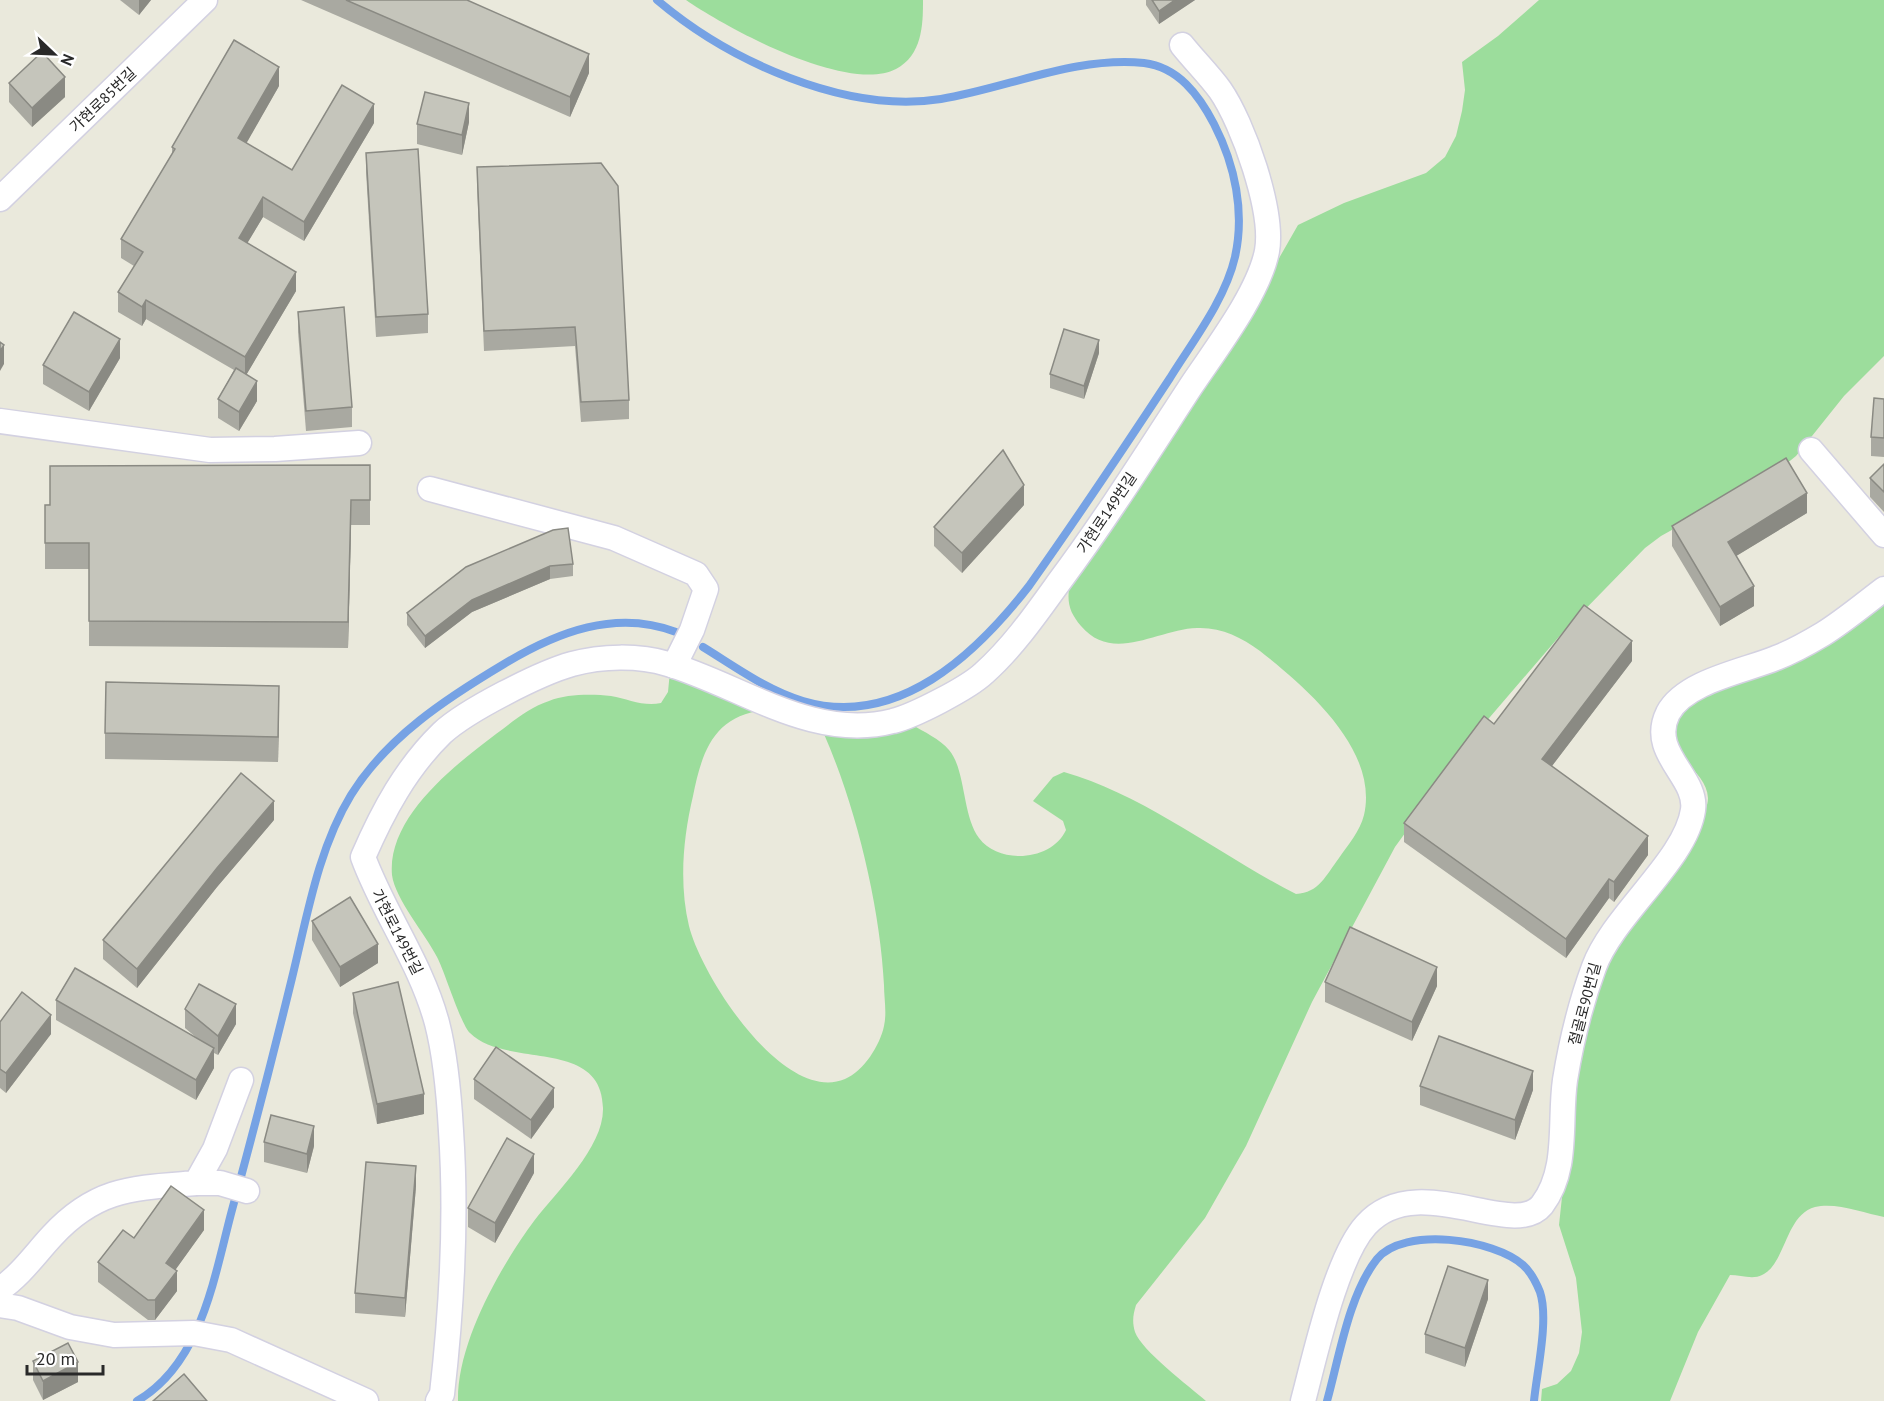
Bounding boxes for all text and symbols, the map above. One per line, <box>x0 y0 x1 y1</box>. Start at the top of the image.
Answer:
north arrow <box>24 24 84 84</box>
text: N <box>57 51 79 69</box>
street label: 가현로85번길 <box>65 63 140 136</box>
street label: 가현로149번길 <box>1073 469 1141 557</box>
street label: 가현로149번길 <box>368 886 427 978</box>
street label: 절골로90번길 <box>1564 960 1605 1048</box>
scale bar <box>27 1338 104 1376</box>
text: 20 m <box>36 1347 75 1370</box>

